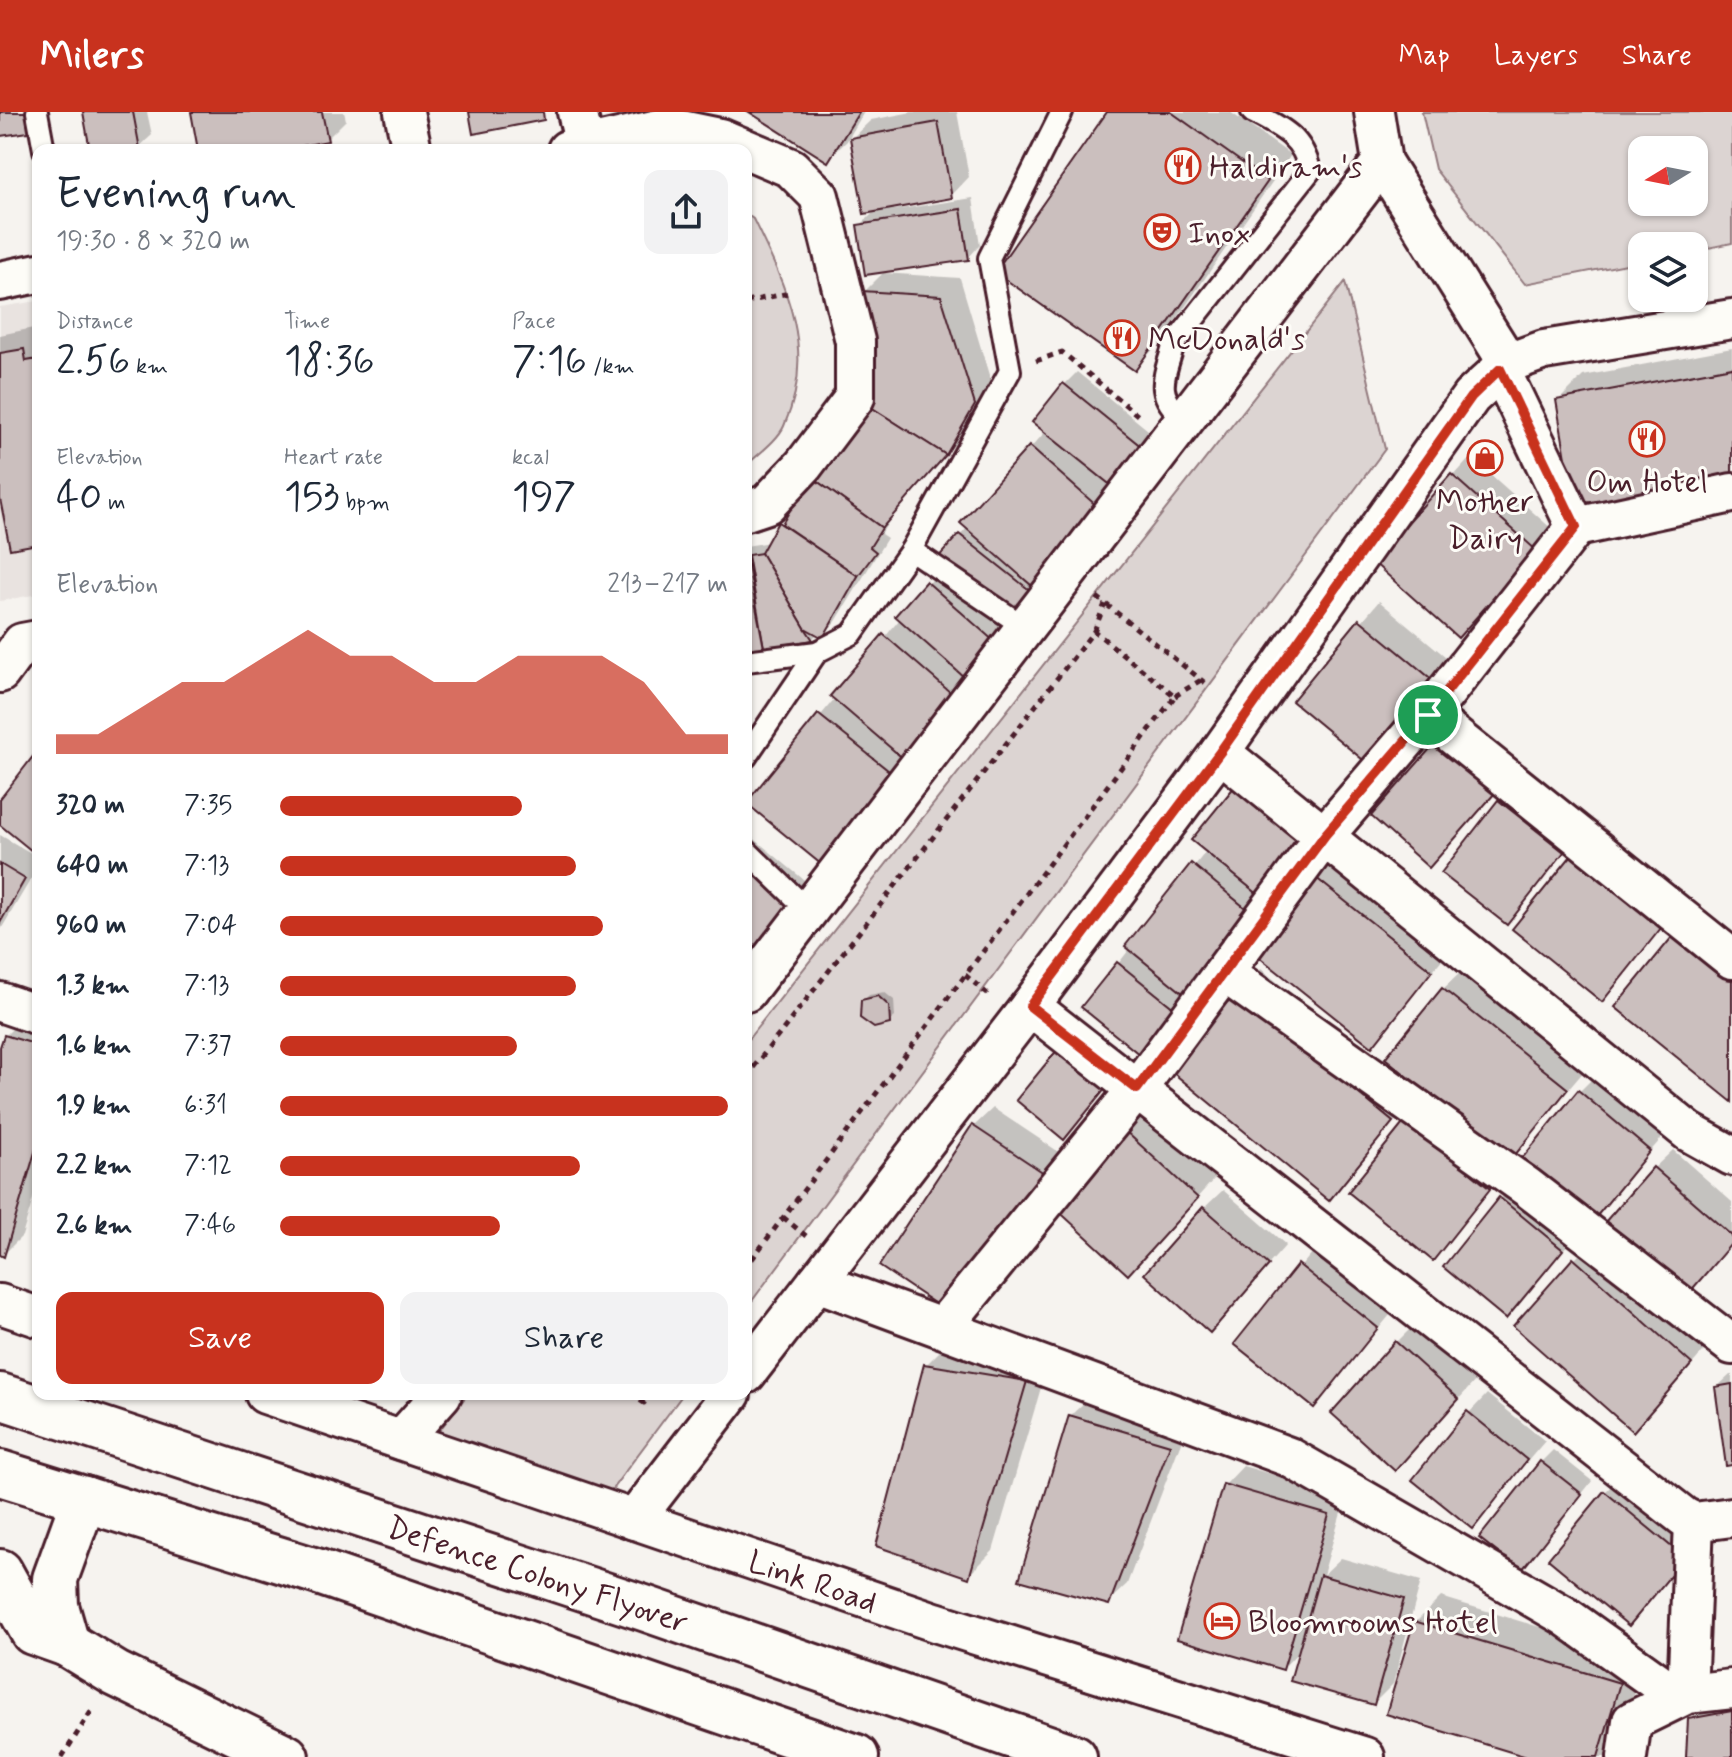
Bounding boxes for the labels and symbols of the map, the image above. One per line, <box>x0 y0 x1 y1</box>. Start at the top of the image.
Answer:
north arrow <box>1628 136 1708 216</box>
restaurant icon: Haldiram's <box>1164 147 1202 185</box>
place label: Haldiram's <box>1209 147 1362 189</box>
theatre icon: Inox <box>1143 213 1181 251</box>
place label: Inox <box>1188 213 1250 255</box>
restaurant icon: McDonald's <box>1103 319 1141 357</box>
place label: McDonald's <box>1148 319 1305 361</box>
restaurant icon: Om Hotel <box>1628 420 1666 458</box>
shop icon: Mother Dairy <box>1466 439 1504 477</box>
place label: Om Hotel <box>1586 462 1708 504</box>
place label: Mother Dairy <box>1436 481 1534 560</box>
pin <box>1394 681 1462 749</box>
street label: Defence Colony Flyover <box>381 1507 693 1644</box>
street label: Link Road <box>742 1541 882 1624</box>
hotel icon: Bloomrooms Hotel <box>1203 1602 1241 1640</box>
place label: Bloomrooms Hotel <box>1248 1602 1498 1644</box>

